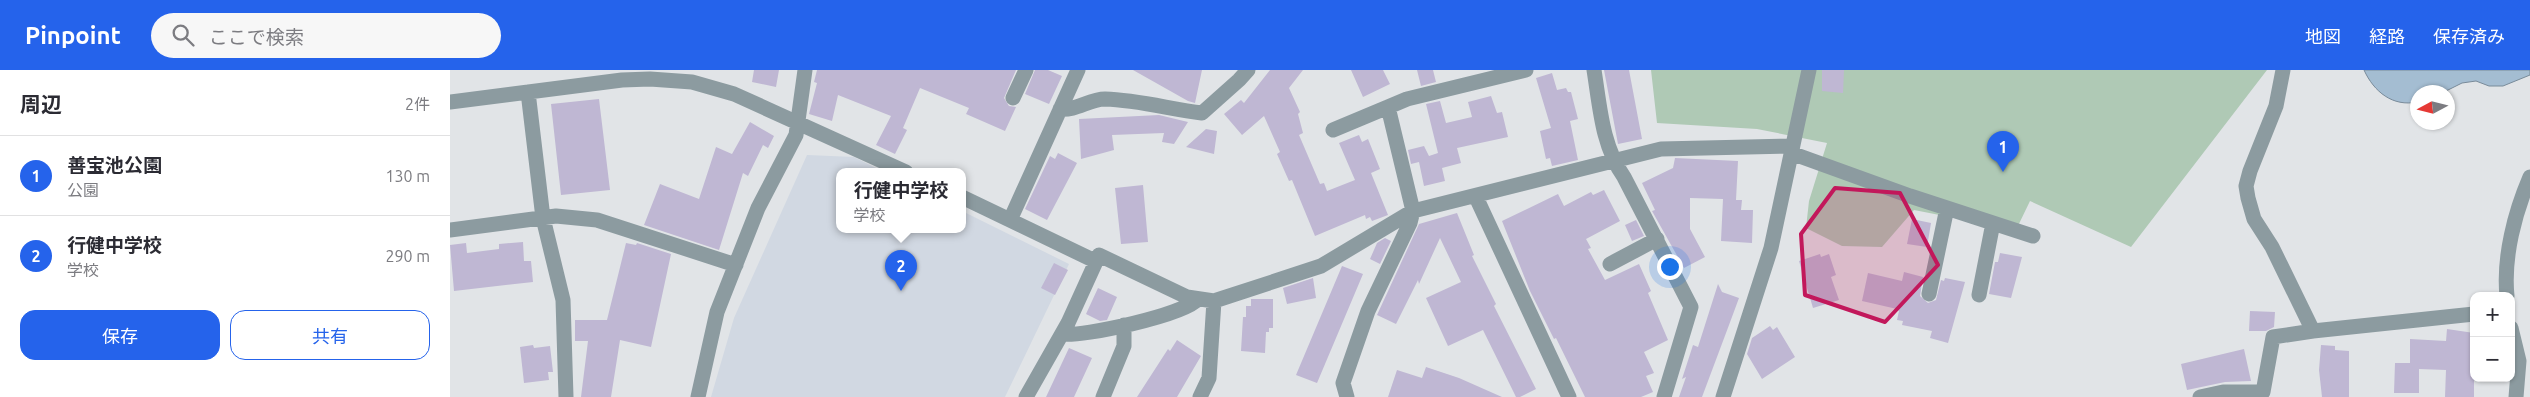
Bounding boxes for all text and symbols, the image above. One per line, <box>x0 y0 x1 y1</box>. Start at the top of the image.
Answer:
search box <box>151 13 501 58</box>
icon: search <box>169 21 197 49</box>
text: Pinpoint <box>25 22 121 49</box>
text: ここで検索 <box>209 26 304 48</box>
text: 地図 <box>2305 26 2341 46</box>
text: 経路 <box>2369 26 2405 46</box>
text: 保存済み <box>2433 26 2505 46</box>
north arrow <box>2410 85 2455 130</box>
text: 周辺 <box>20 92 62 116</box>
text: 2件 <box>405 95 430 113</box>
pin: 1 <box>1987 131 2019 172</box>
text: 善宝池公園 <box>67 154 162 176</box>
text: 1 <box>31 167 41 185</box>
text: 130 m <box>385 167 430 185</box>
popup <box>836 168 966 233</box>
text: 行健中学校 <box>853 179 949 201</box>
text: 公園 <box>67 181 99 199</box>
text: 学校 <box>853 206 886 224</box>
text: 行健中学校 <box>67 234 162 256</box>
text: 2 <box>31 247 41 265</box>
text: 290 m <box>385 247 430 265</box>
pin: 2 <box>885 250 917 291</box>
your location <box>1657 254 1683 280</box>
text: 学校 <box>67 261 99 279</box>
map controls <box>2470 292 2515 382</box>
button: + <box>2470 292 2515 337</box>
button: 保存 <box>20 310 220 360</box>
button: 共有 <box>230 310 430 360</box>
button: − <box>2470 337 2515 382</box>

